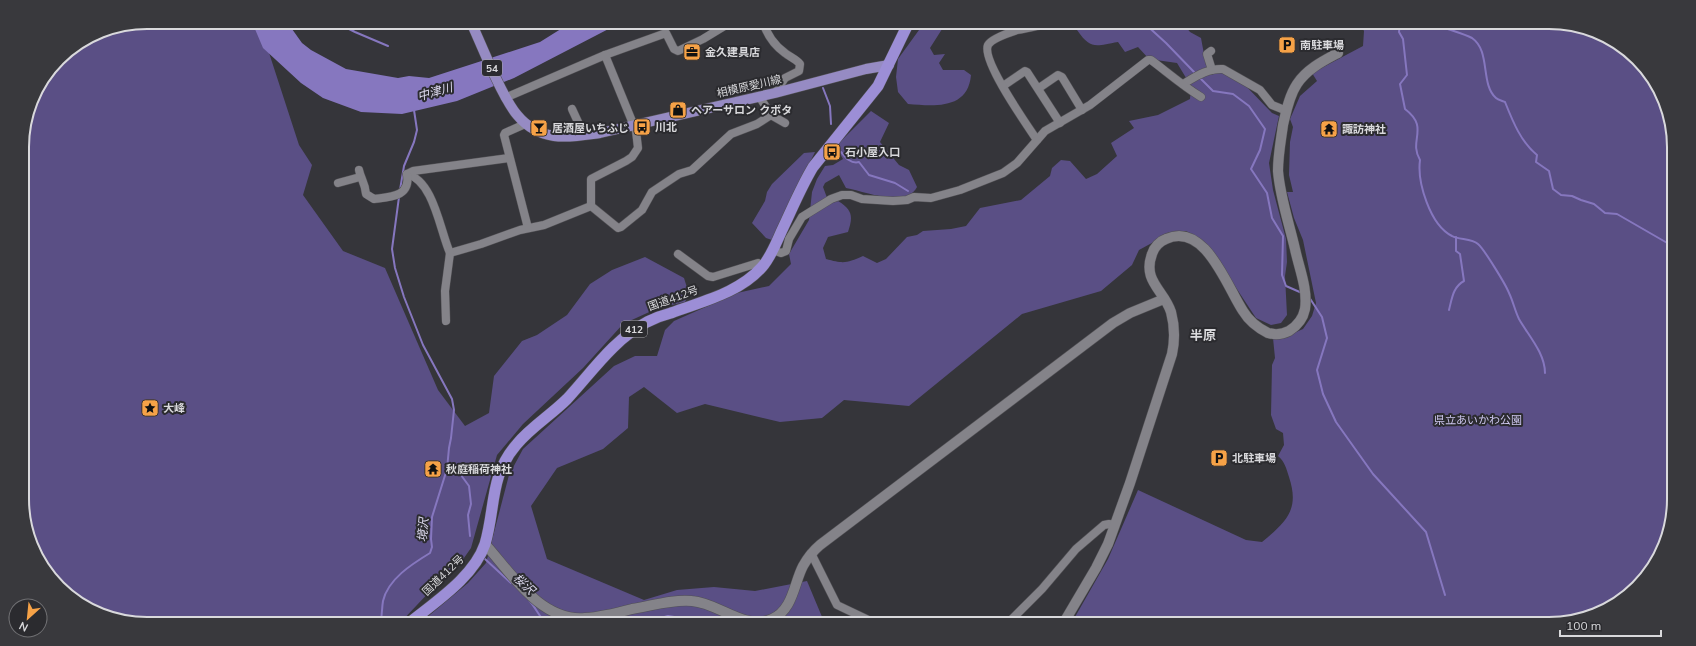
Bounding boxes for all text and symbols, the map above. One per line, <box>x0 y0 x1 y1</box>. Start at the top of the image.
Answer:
parking icon: 南駐車場 <box>1277 35 1297 55</box>
place label: 南駐車場 <box>1300 38 1344 52</box>
office icon: 金久建具店 <box>682 42 702 62</box>
place label: 金久建具店 <box>705 45 760 59</box>
road number: 54 <box>482 60 502 76</box>
street label: 相模原愛川線 <box>715 72 783 100</box>
water label: 中津川 <box>415 79 456 104</box>
shop icon: ヘアーサロン クボタ <box>668 100 688 120</box>
place label: ヘアーサロン クボタ <box>691 103 792 117</box>
bus stop icon: 川北 <box>632 117 652 137</box>
bar icon: 居酒屋いちふじ <box>529 118 549 138</box>
temple icon: 諏訪神社 <box>1319 119 1339 139</box>
place label: 川北 <box>655 120 677 134</box>
place label: 居酒屋いちふじ <box>552 121 629 135</box>
place label: 諏訪神社 <box>1342 122 1386 136</box>
bus stop icon: 石小屋入口 <box>822 142 842 162</box>
place label: 石小屋入口 <box>845 145 900 159</box>
street label: 国道412号 <box>646 282 700 314</box>
road number: 412 <box>621 321 647 337</box>
district label: 半原 <box>1190 327 1216 343</box>
place icon: 大峰 <box>140 398 160 418</box>
place label: 大峰 <box>163 401 185 415</box>
park label: 県立あいかわ公園 <box>1434 413 1522 427</box>
parking icon: 北駐車場 <box>1209 448 1229 468</box>
place label: 北駐車場 <box>1232 451 1276 465</box>
temple icon: 秋庭稲荷神社 <box>423 459 443 479</box>
place label: 秋庭稲荷神社 <box>446 462 512 476</box>
water label: 境沢 <box>414 515 431 543</box>
street label: 国道412号 <box>419 552 467 598</box>
water label: 桜沢 <box>510 570 540 599</box>
north arrow <box>8 598 48 638</box>
scale bar <box>1560 612 1661 638</box>
text: 100 m <box>1566 618 1601 633</box>
text: N <box>17 619 30 635</box>

